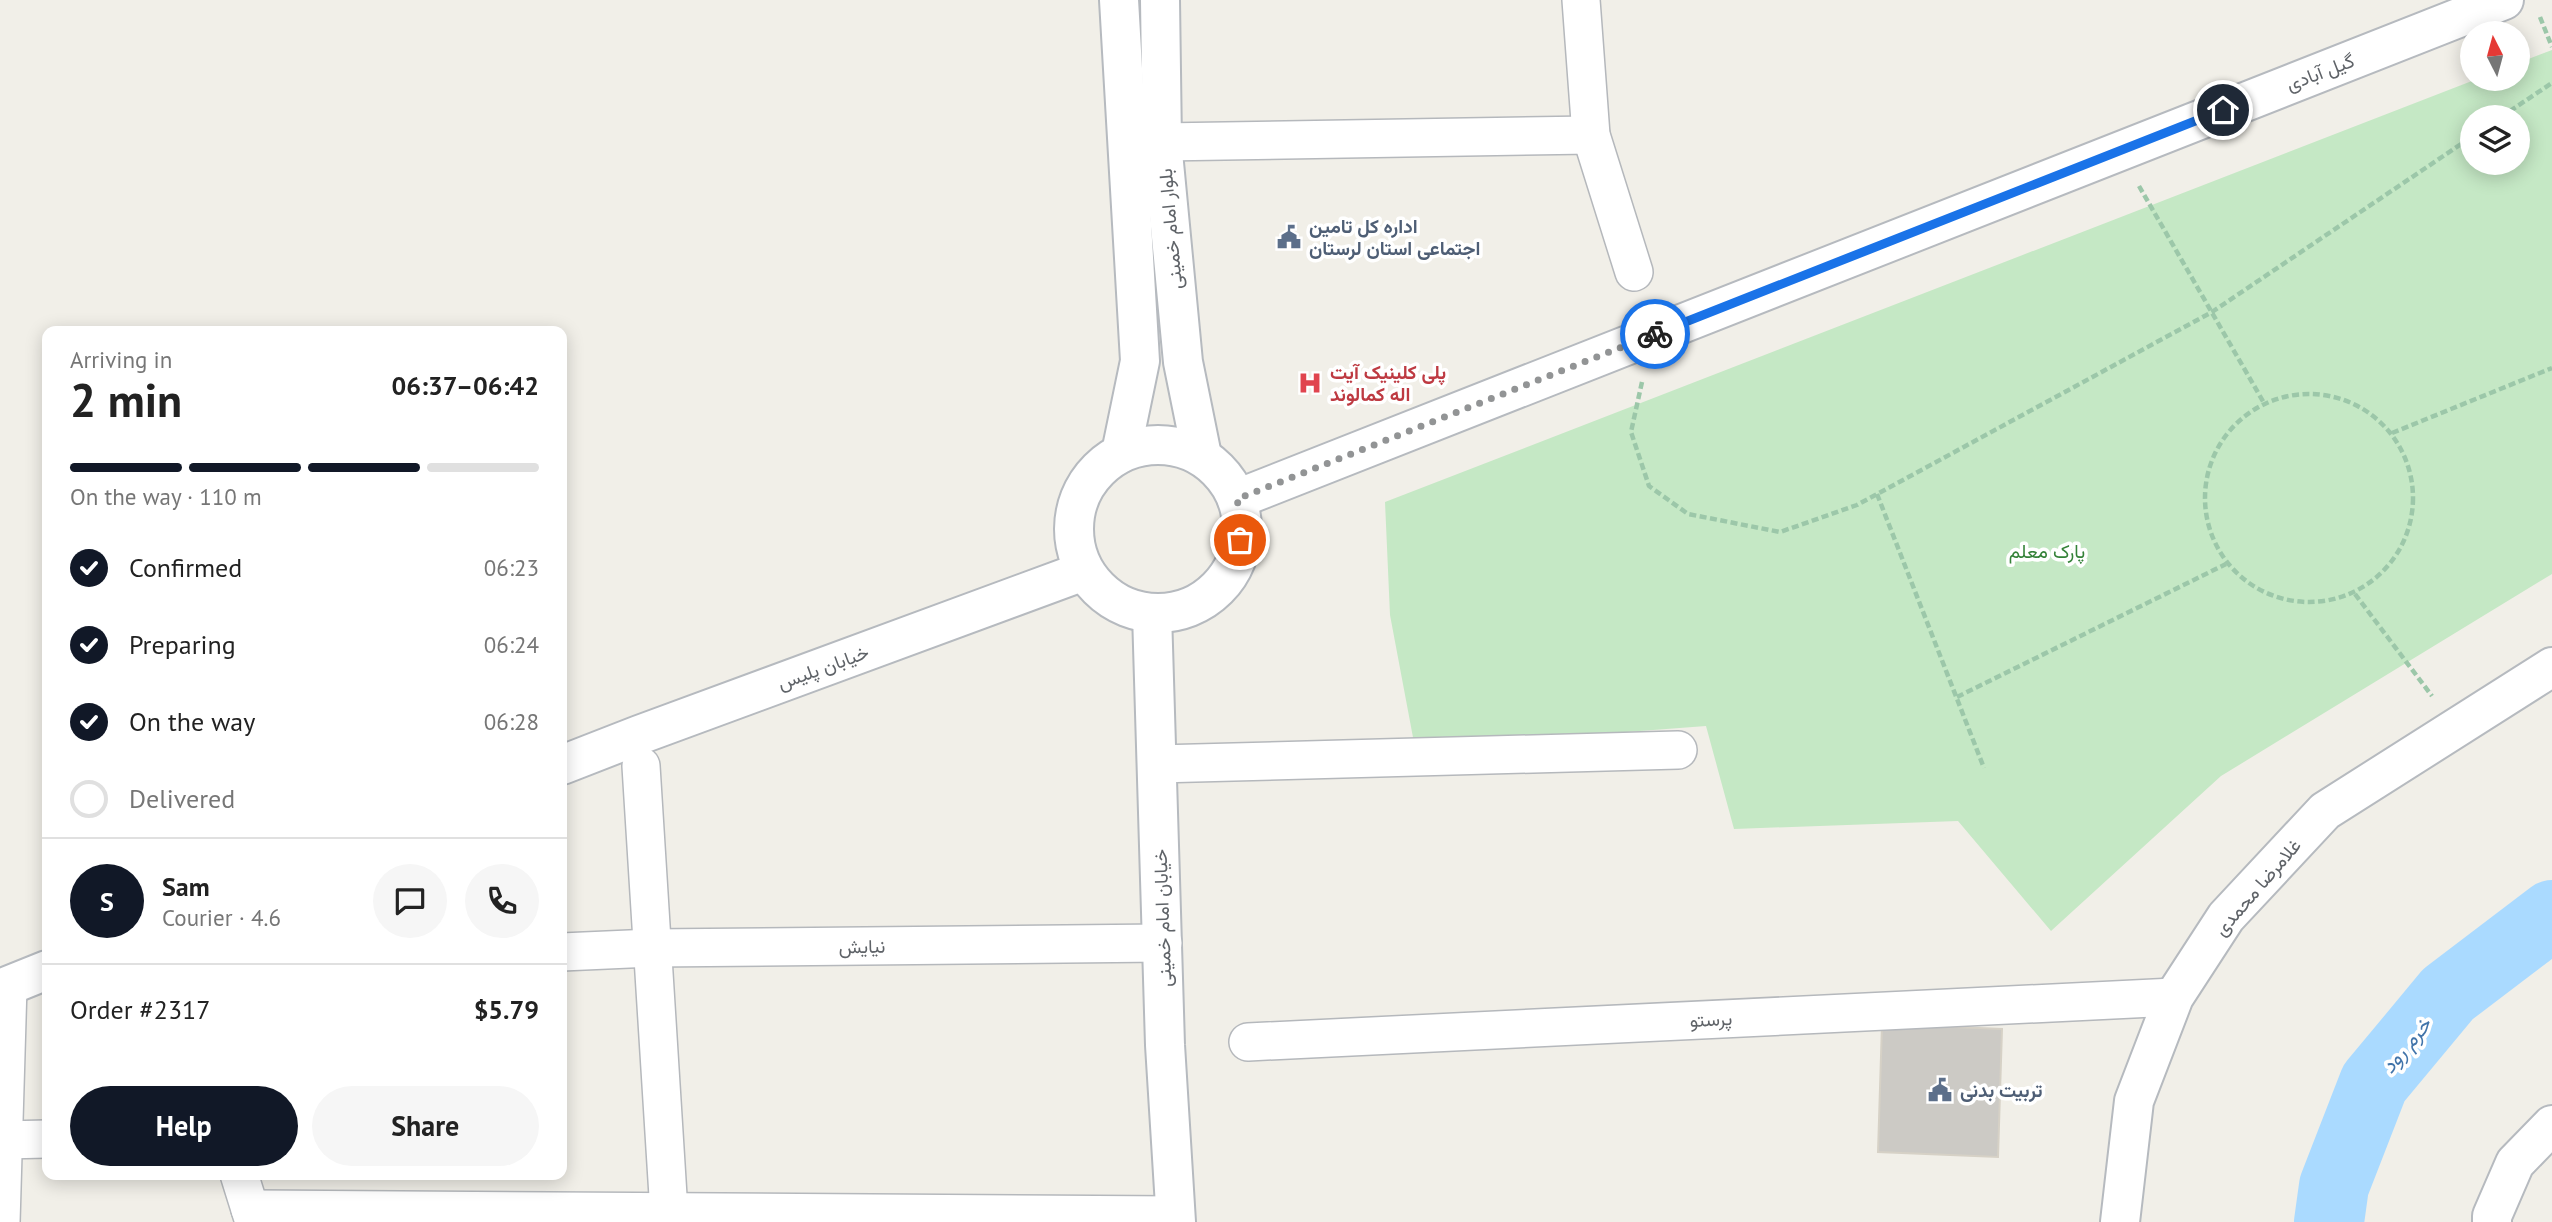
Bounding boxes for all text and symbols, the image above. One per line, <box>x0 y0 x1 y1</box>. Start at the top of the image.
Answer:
north arrow <box>2460 21 2530 91</box>
map controls <box>2460 21 2530 175</box>
street label: گیل آبادی <box>2282 48 2358 96</box>
pin <box>2193 80 2253 140</box>
icon: home <box>2204 91 2242 129</box>
button: layers <box>2460 105 2530 175</box>
street label: بلوار امام خمینی <box>1153 167 1188 290</box>
place label: اداره کل تامین اجتماعی استان لرستان <box>1309 214 1480 261</box>
public building icon: اداره کل تامین اجتماعی استان لرستان <box>1275 223 1303 251</box>
courier <box>1620 299 1690 369</box>
icon: bike <box>1636 315 1674 353</box>
text: Arriving in <box>70 345 172 374</box>
place label: پلی کلینیک آیت اله کمالوند <box>1330 360 1446 407</box>
text: 06:37–06:42 <box>392 369 539 402</box>
hospital icon: پلی کلینیک آیت اله کمالوند <box>1296 369 1324 397</box>
text: 2 min <box>70 370 182 430</box>
text: On the way · 110 m <box>70 482 262 511</box>
pin <box>1210 510 1270 570</box>
icon: bag <box>1221 521 1259 559</box>
park label: پارک معلم <box>2009 539 2085 565</box>
icon: check <box>70 549 108 587</box>
text: Confirmed <box>129 551 242 584</box>
text: 06:23 <box>484 553 539 582</box>
icon: check <box>70 626 108 664</box>
text: Preparing <box>129 628 236 661</box>
text: 06:24 <box>484 630 539 659</box>
street label: خیابان پلیس <box>774 639 873 696</box>
icon: check <box>70 703 108 741</box>
text: On the way <box>129 705 255 738</box>
text: 06:28 <box>484 707 539 736</box>
text: Delivered <box>129 782 235 815</box>
street label: غلامرضا محمدی <box>2208 834 2306 940</box>
street label: خیابان امام خمینی <box>1148 848 1177 987</box>
button: chat <box>373 864 447 938</box>
button: phone <box>465 864 539 938</box>
text: Sam <box>162 870 210 903</box>
text: S <box>100 885 114 918</box>
text: Courier · 4.6 <box>162 903 281 932</box>
street label: نیایش <box>838 934 886 958</box>
text: Order #2317 <box>70 993 210 1026</box>
text: $5.79 <box>474 993 539 1026</box>
street label: پرستو <box>1689 1006 1733 1034</box>
water label: خرم رود <box>2375 1011 2439 1079</box>
public building icon: تربیت بدنی <box>1926 1076 1954 1104</box>
place label: تربیت بدنی <box>1960 1078 2043 1103</box>
button: Help <box>70 1086 298 1166</box>
button: Share <box>312 1086 539 1166</box>

